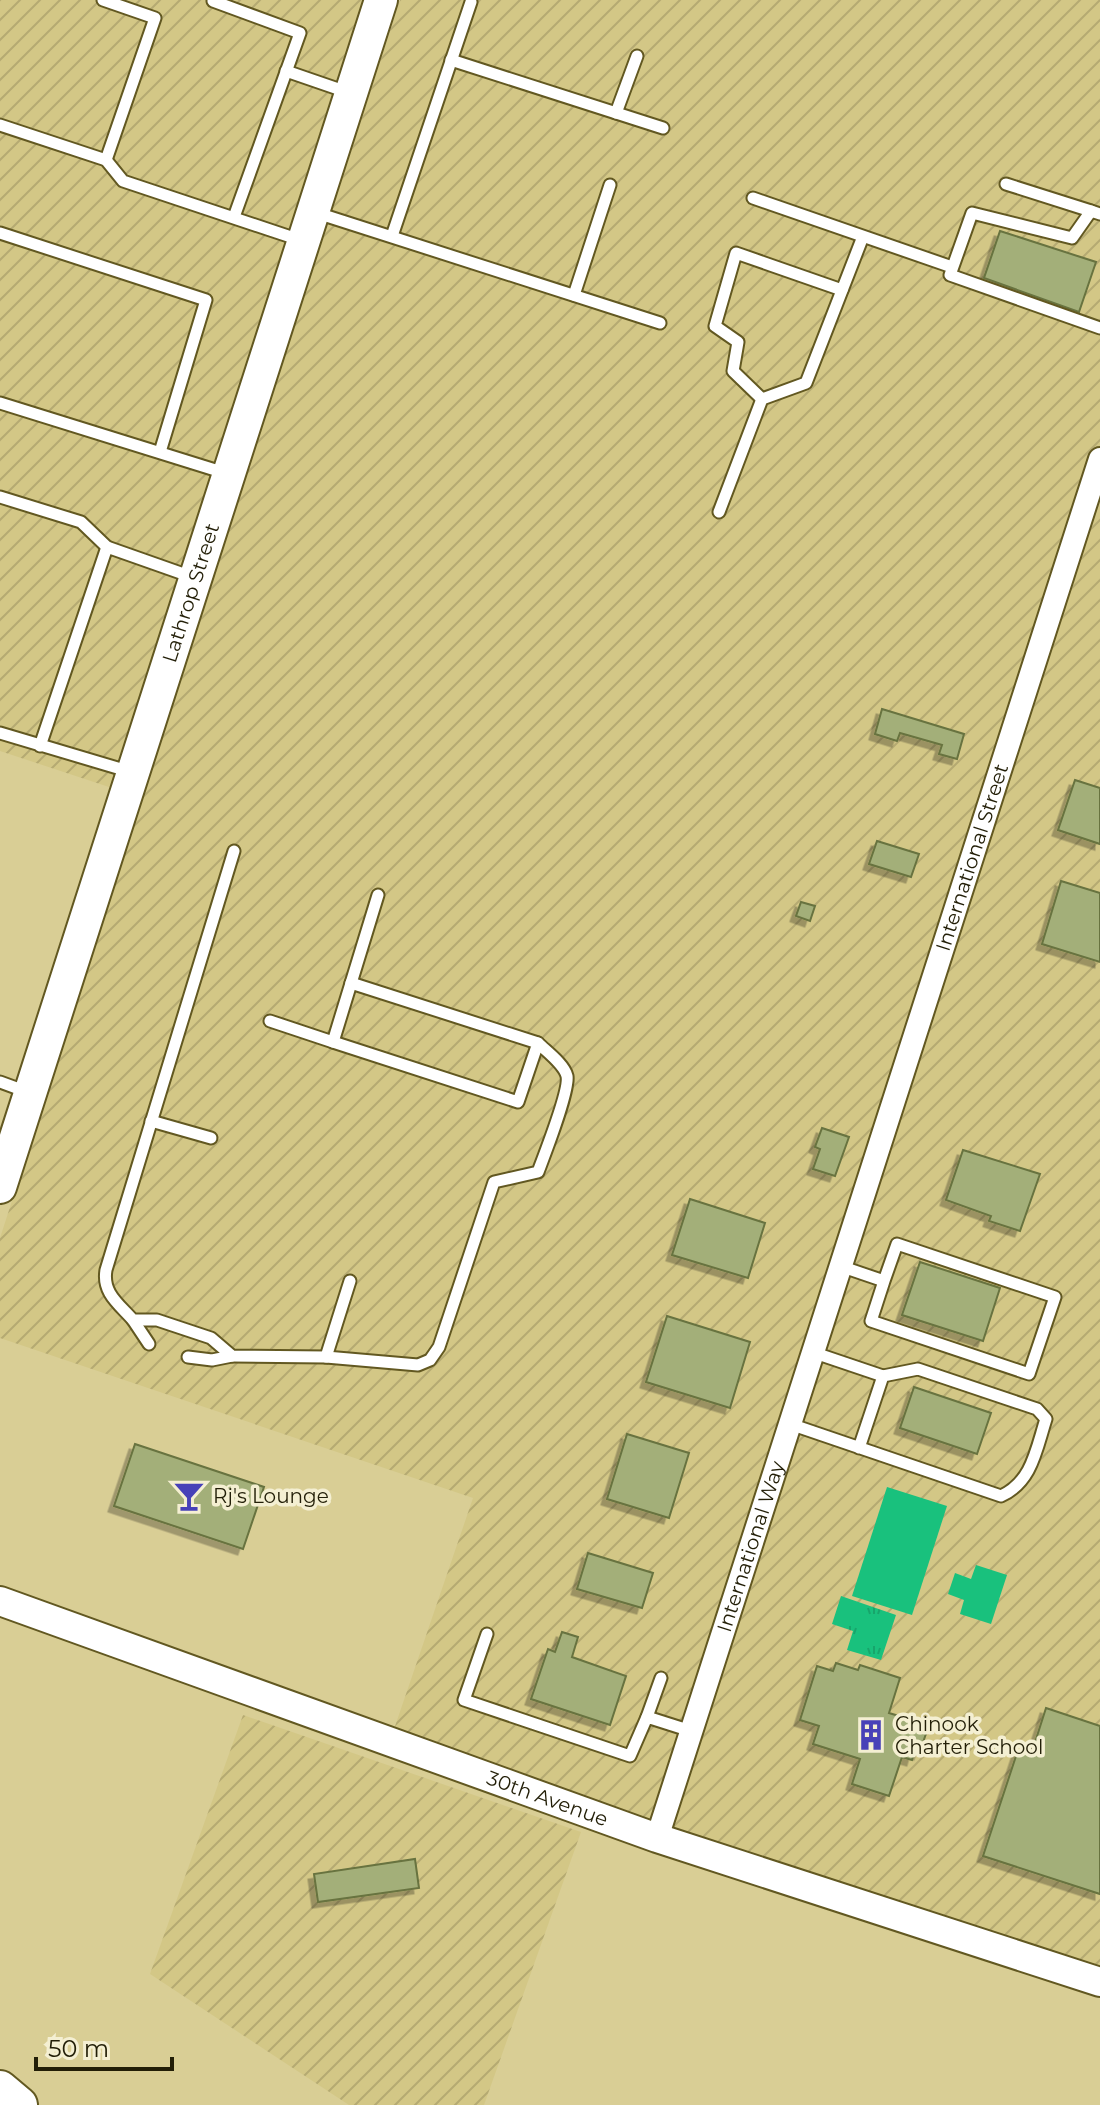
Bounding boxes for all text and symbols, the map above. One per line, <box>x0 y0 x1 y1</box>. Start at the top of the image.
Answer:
street label: Lathrop Street <box>157 520 224 666</box>
street label: International Street <box>931 761 1013 954</box>
street label: International Way <box>712 1458 789 1635</box>
bar icon: Rj's Lounge <box>172 1479 206 1513</box>
place label: Rj's Lounge <box>213 1484 329 1508</box>
place label: Chinook Charter School <box>895 1712 1043 1759</box>
building icon: Chinook Charter School <box>854 1718 888 1752</box>
street label: 30th Avenue <box>484 1766 611 1831</box>
scale bar <box>36 2021 172 2071</box>
text: 50 m <box>48 2034 109 2063</box>

